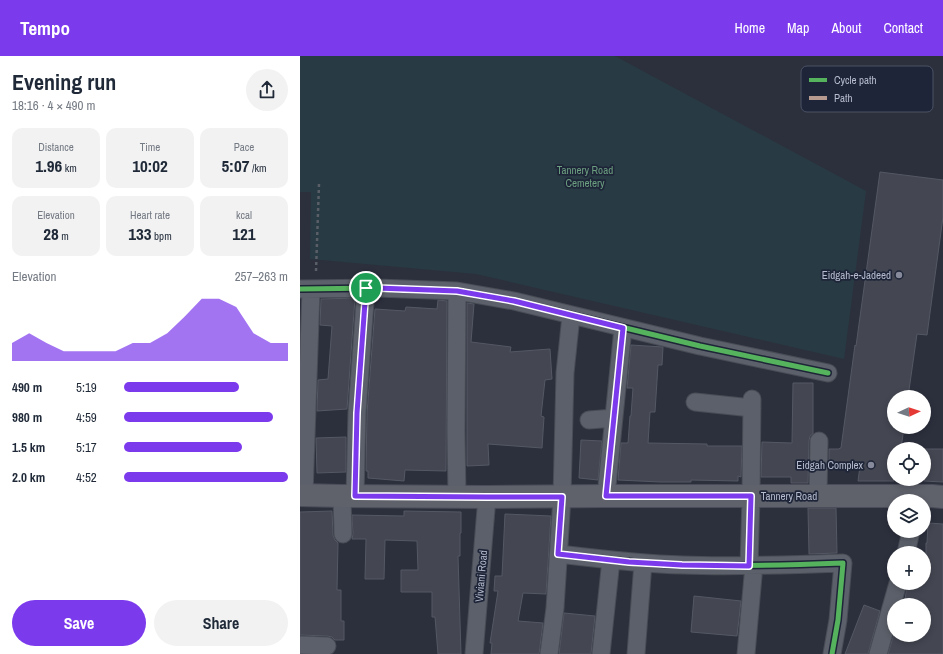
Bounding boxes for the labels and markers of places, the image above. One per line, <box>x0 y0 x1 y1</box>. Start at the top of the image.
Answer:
place label: Eidgah-e-Jadeed <box>822 268 891 282</box>
marker: Eidgah-e-Jadeed <box>894 270 904 280</box>
pin <box>349 271 383 305</box>
place label: Eidgah Complex <box>796 458 863 472</box>
marker: Eidgah Complex <box>866 460 876 470</box>

